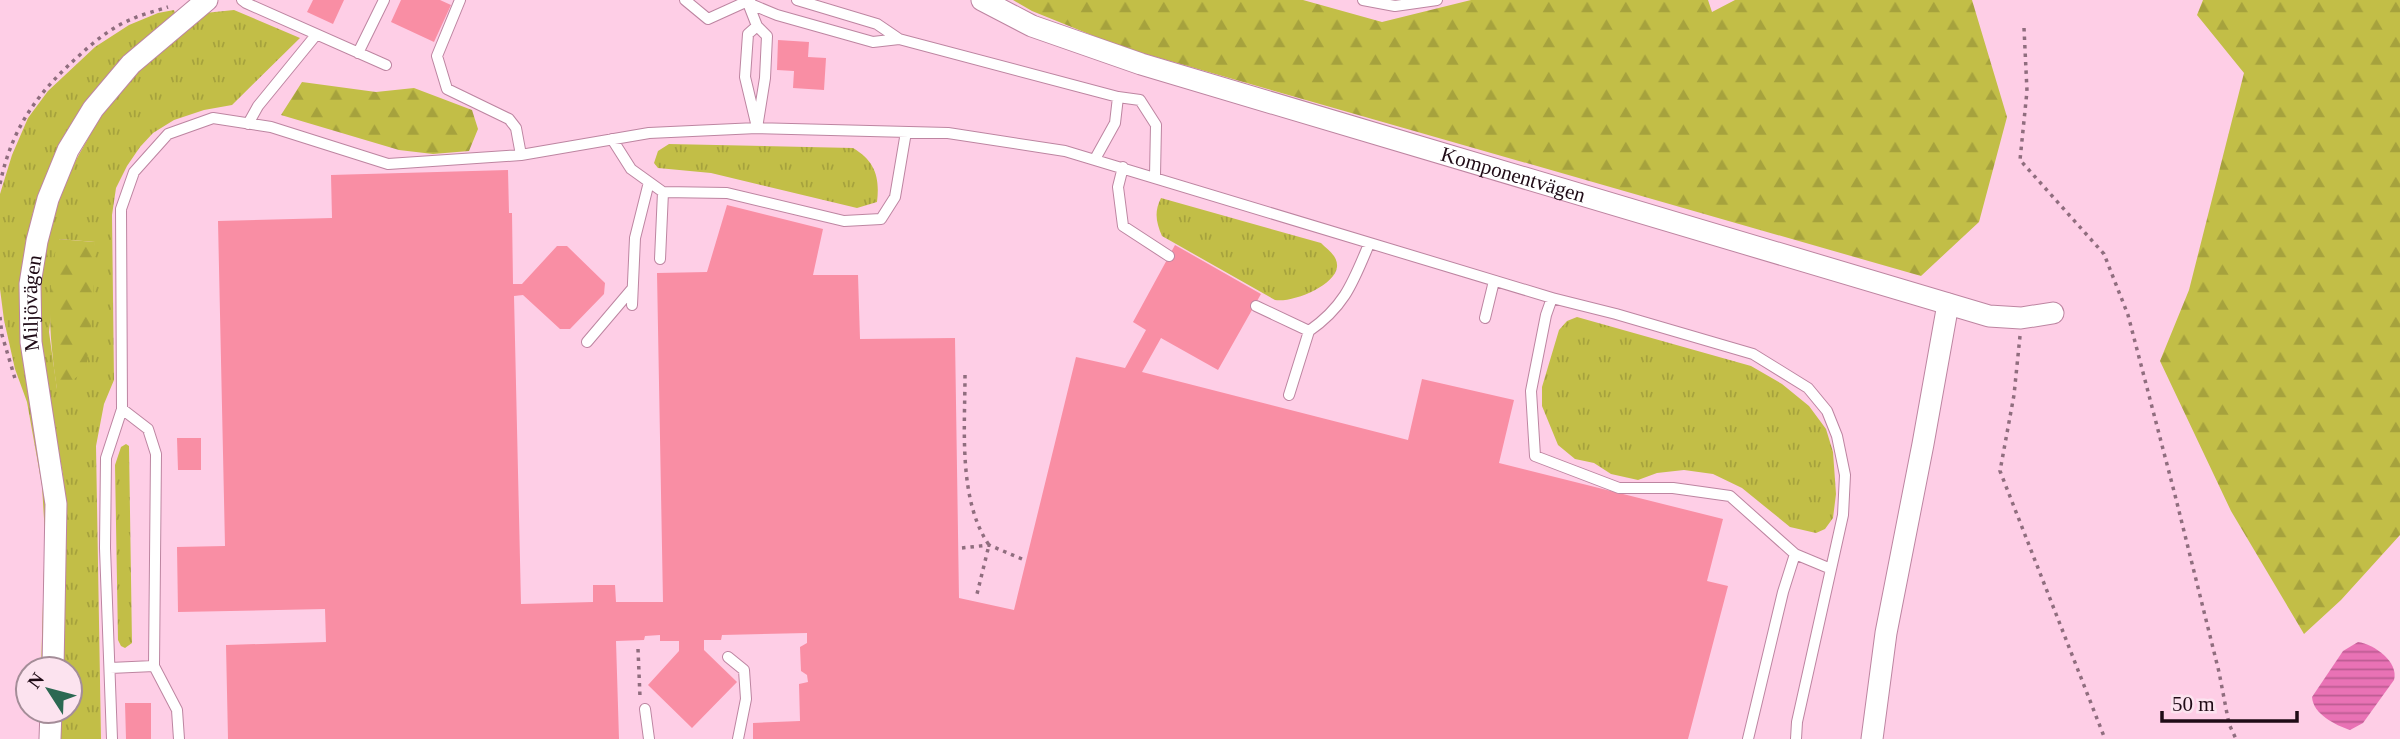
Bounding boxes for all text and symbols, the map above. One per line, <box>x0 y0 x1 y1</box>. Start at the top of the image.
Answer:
street label: Komponentvägen <box>1438 142 1589 208</box>
street label: Miljövägen <box>18 252 47 353</box>
north arrow <box>14 655 84 725</box>
text: N <box>23 668 48 692</box>
scale bar <box>2162 680 2297 724</box>
text: 50 m <box>2172 692 2215 716</box>

